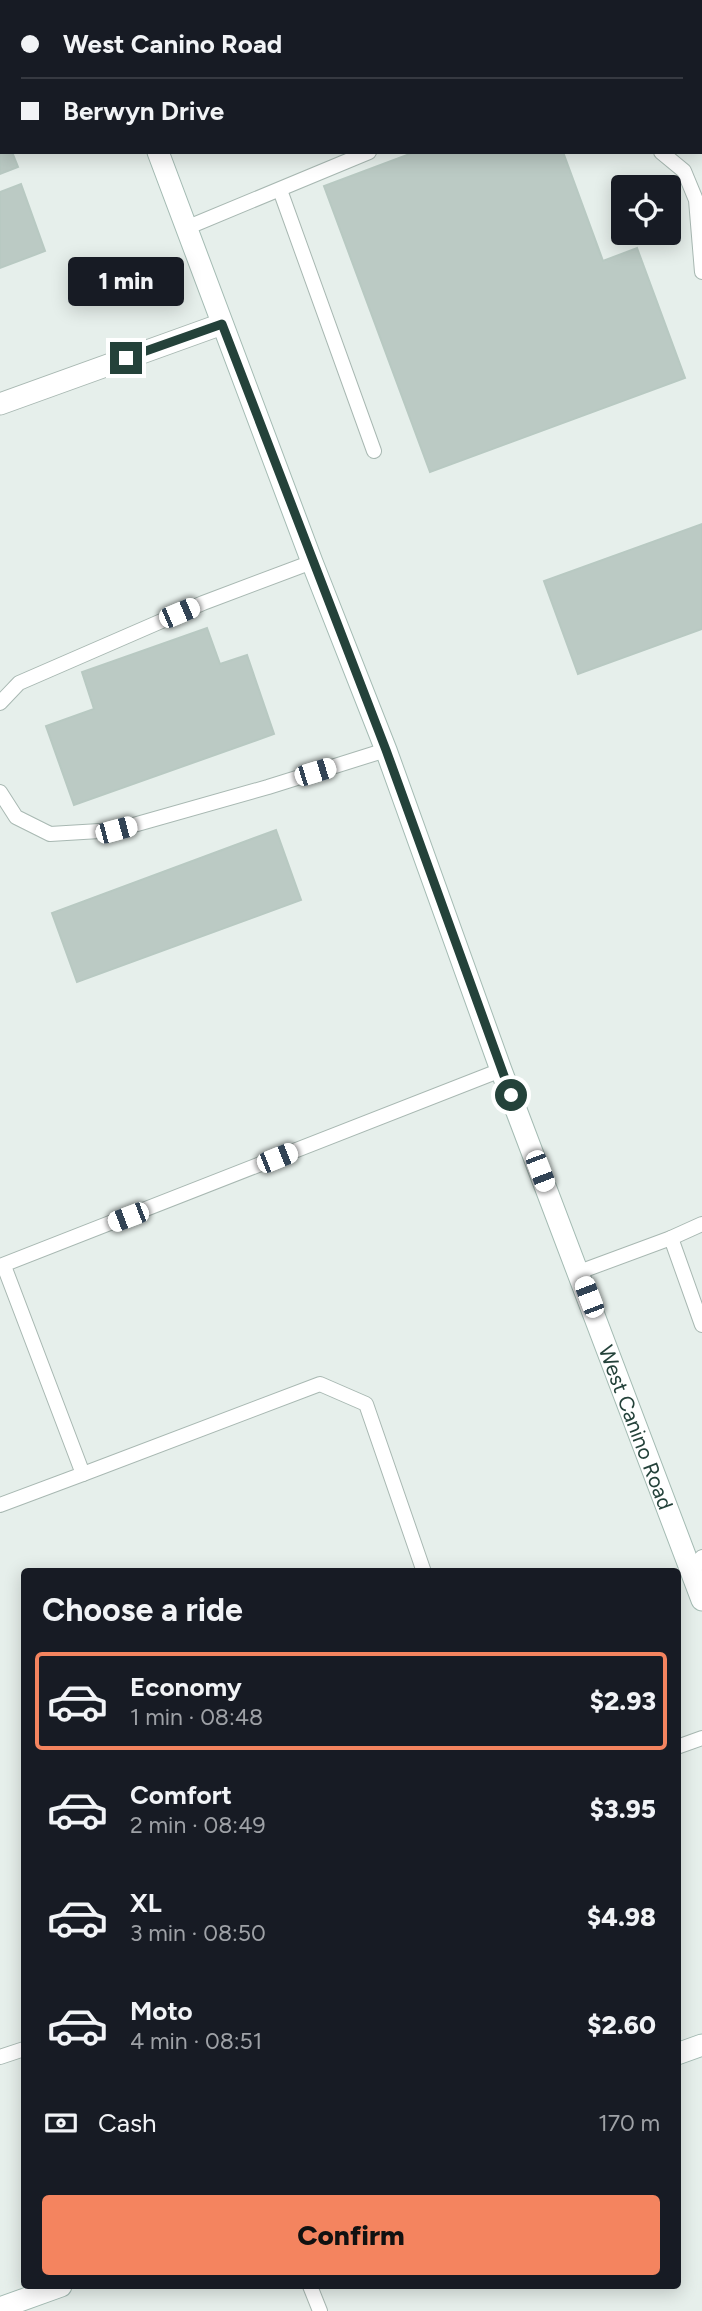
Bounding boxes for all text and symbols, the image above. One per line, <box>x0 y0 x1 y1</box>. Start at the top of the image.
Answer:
text: West Canino Road <box>63 28 282 60</box>
text: Berwyn Drive <box>63 95 224 127</box>
map controls <box>611 175 681 245</box>
button: locate <box>611 175 681 245</box>
callout: 1 min <box>68 256 184 306</box>
text: 1 min <box>99 267 153 295</box>
route end <box>110 342 142 374</box>
car <box>156 595 203 631</box>
car <box>292 756 339 788</box>
car <box>93 814 140 846</box>
route start <box>495 1079 527 1111</box>
car <box>254 1140 301 1176</box>
car <box>523 1148 558 1194</box>
car <box>105 1200 152 1234</box>
car <box>572 1274 607 1320</box>
street label: West Canino Road <box>594 1342 679 1513</box>
text: Choose a ride <box>42 1591 243 1629</box>
icon: car <box>46 1670 109 1733</box>
text: Economy <box>130 1671 242 1703</box>
text: $2.93 <box>590 1685 656 1717</box>
text: 1 min · 08:48 <box>130 1703 263 1731</box>
icon: car <box>46 1778 109 1841</box>
text: Comfort <box>130 1779 232 1811</box>
text: $3.95 <box>590 1793 656 1825</box>
text: 2 min · 08:49 <box>130 1811 265 1839</box>
icon: car <box>46 1886 109 1949</box>
text: XL <box>130 1887 162 1919</box>
text: $4.98 <box>587 1901 656 1933</box>
text: 3 min · 08:50 <box>130 1919 266 1947</box>
icon: car <box>46 1994 109 2057</box>
text: Moto <box>130 1995 193 2027</box>
text: $2.60 <box>587 2009 656 2041</box>
text: 4 min · 08:51 <box>130 2027 262 2055</box>
icon: cash <box>42 2104 80 2142</box>
text: Cash <box>98 2107 157 2139</box>
text: 170 m <box>598 2109 660 2137</box>
button: Confirm <box>42 2195 660 2275</box>

